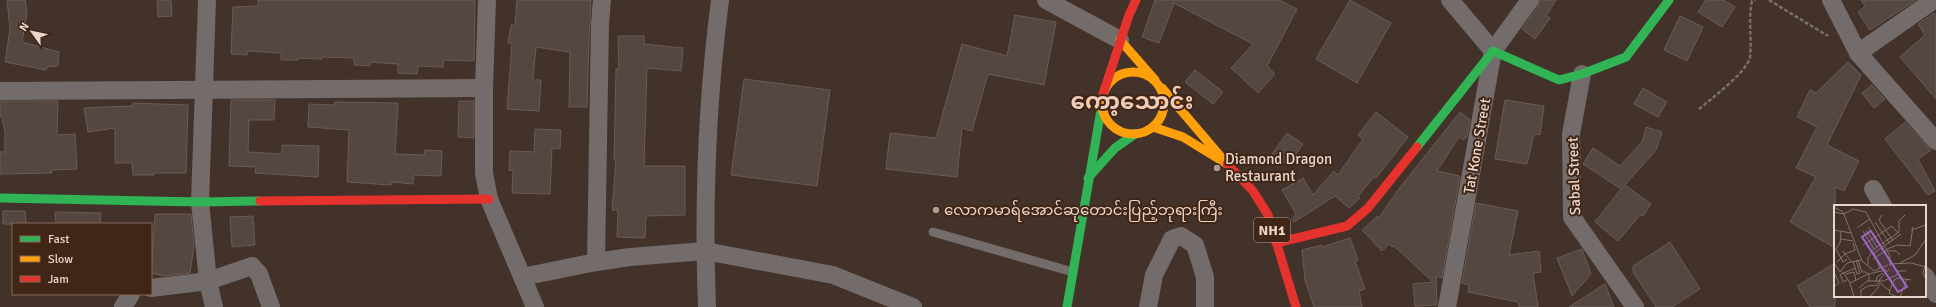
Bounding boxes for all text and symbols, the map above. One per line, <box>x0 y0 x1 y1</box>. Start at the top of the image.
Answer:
north arrow <box>12 12 52 52</box>
text: N <box>16 20 32 34</box>
district label: ကော့သောင်း <box>1070 85 1194 116</box>
street label: Tat Kone Street <box>1460 97 1494 195</box>
street label: Sabal Street <box>1564 137 1584 215</box>
place label: Diamond Dragon Restaurant <box>1225 150 1332 185</box>
marker: Diamond Dragon Restaurant <box>1212 163 1222 173</box>
place label: လောကမာရ်အောင်ဆုတောင်းပြည့်ဘုရားကြီး <box>944 200 1223 222</box>
marker: လောကမာရ်အောင်ဆုတောင်းပြည့်ဘုရားကြီး <box>931 205 941 215</box>
inset map <box>1834 205 1926 297</box>
road number: NH1 <box>1254 218 1290 242</box>
legend <box>12 223 152 295</box>
text: Fast <box>48 232 69 247</box>
text: Slow <box>48 252 73 267</box>
text: Jam <box>48 272 69 287</box>

